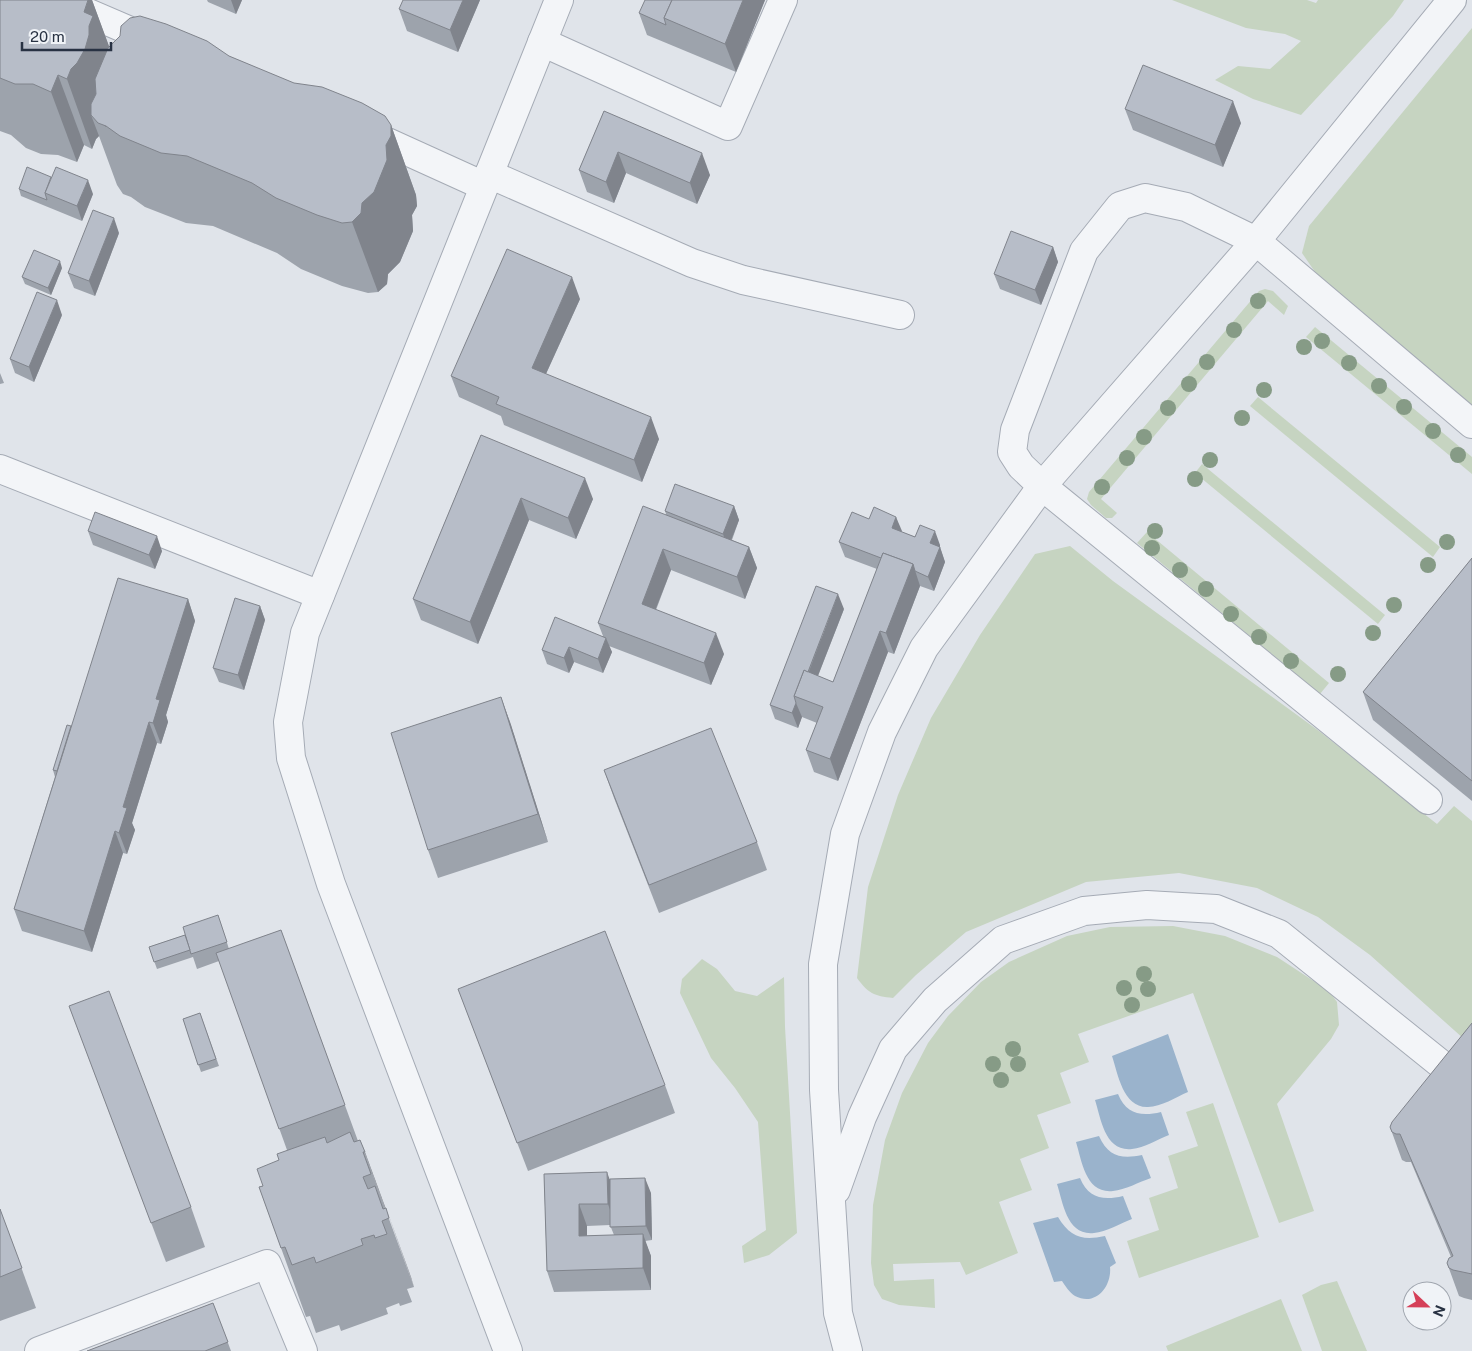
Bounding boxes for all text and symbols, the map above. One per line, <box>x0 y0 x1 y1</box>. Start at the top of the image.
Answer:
scale bar <box>22 20 111 52</box>
text: 20 m <box>30 28 65 45</box>
north arrow <box>1402 1281 1452 1331</box>
text: N <box>1430 1303 1449 1319</box>

